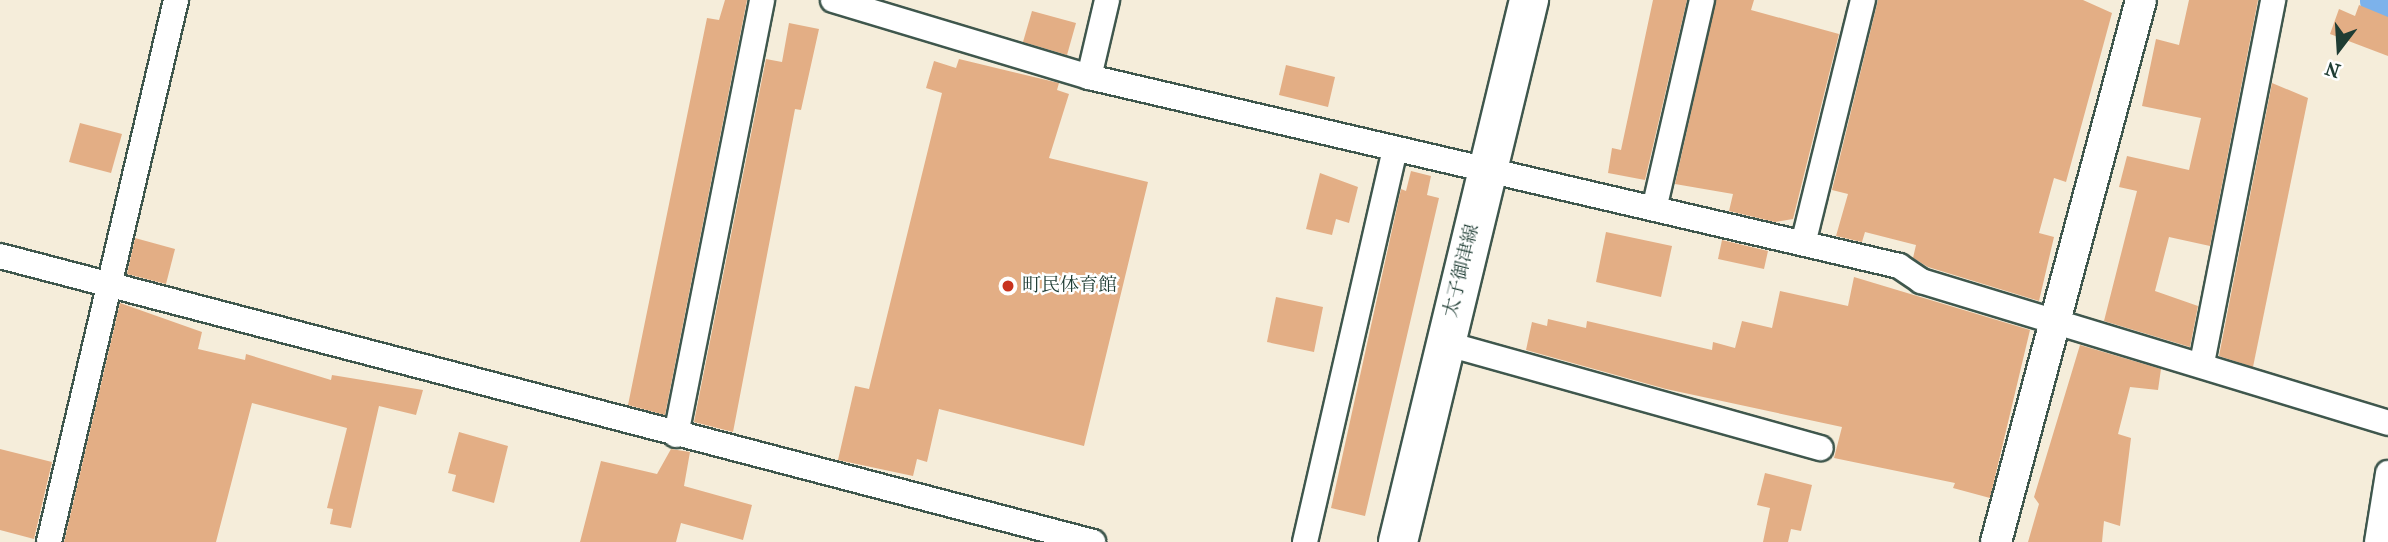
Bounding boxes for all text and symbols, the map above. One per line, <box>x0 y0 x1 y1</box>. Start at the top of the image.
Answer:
north arrow <box>2304 14 2374 84</box>
text: N <box>2323 56 2343 82</box>
street label: 太子御津線 <box>1439 222 1485 320</box>
place label: 町民体育館 <box>1022 275 1117 297</box>
marker: 町民体育館 <box>1000 278 1016 294</box>

